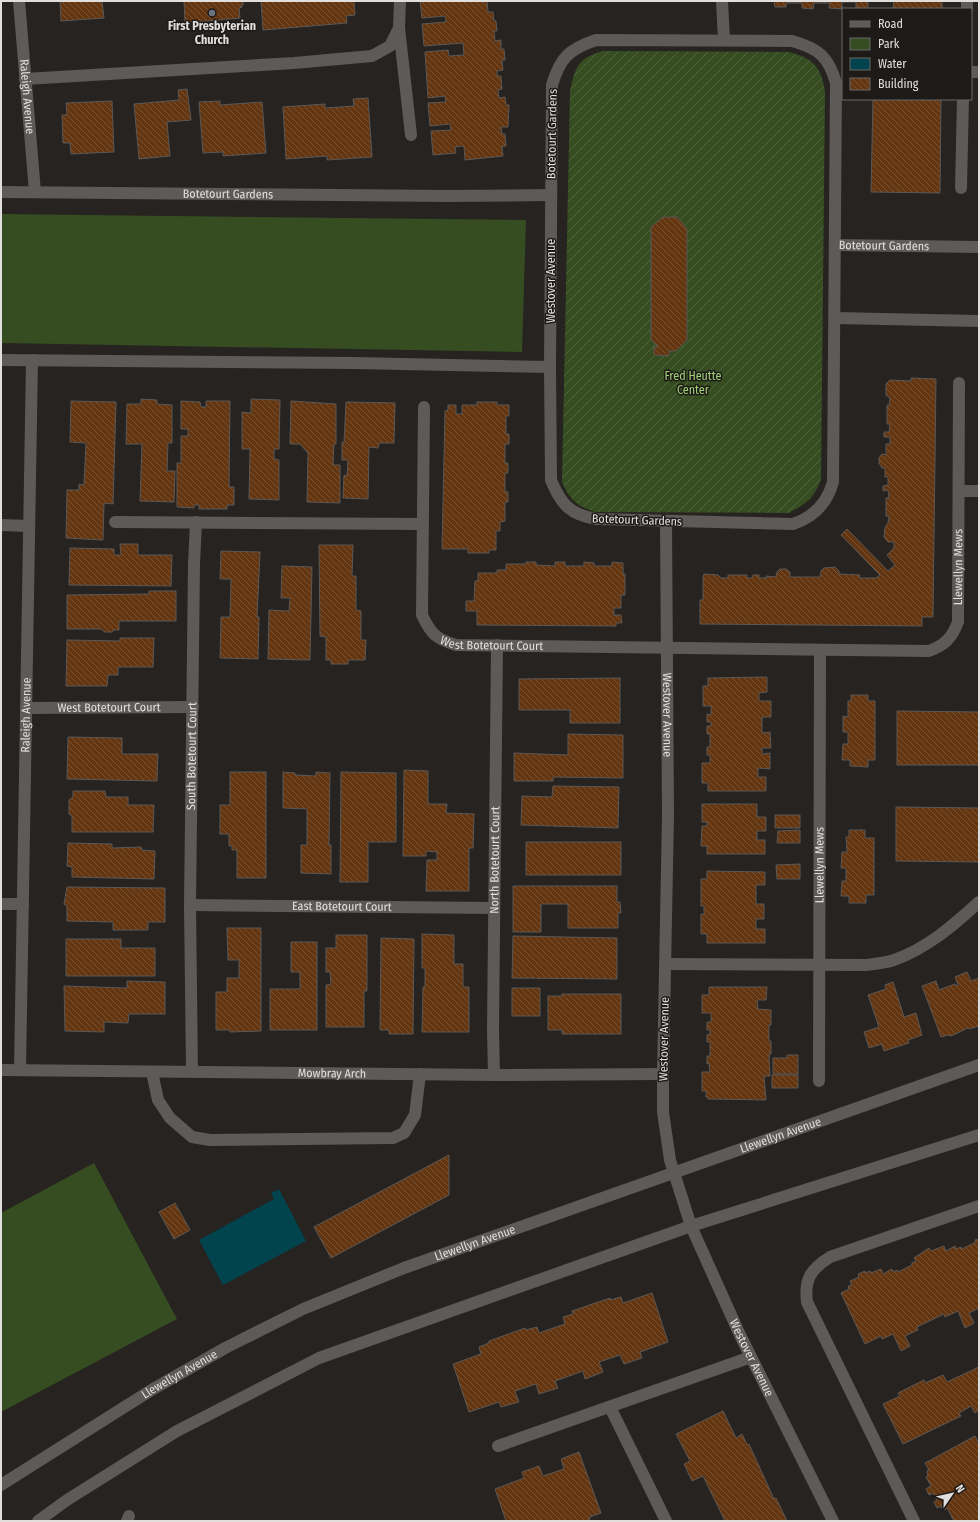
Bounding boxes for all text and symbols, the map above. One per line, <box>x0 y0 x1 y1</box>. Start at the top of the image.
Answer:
marker: First Presbyterian Church <box>207 8 217 18</box>
legend <box>842 8 972 100</box>
text: Road <box>878 17 903 31</box>
place label: First Presbyterian Church <box>168 19 256 47</box>
text: Park <box>878 37 900 51</box>
text: Water <box>878 57 907 71</box>
street label: Raleigh Avenue <box>17 59 37 135</box>
text: Building <box>878 77 919 91</box>
street label: Botetourt Gardens <box>544 89 560 179</box>
street label: Botetourt Gardens <box>183 187 273 201</box>
street label: Botetourt Gardens <box>839 238 929 253</box>
street label: Westover Avenue <box>544 239 558 323</box>
park label: Fred Heutte Center <box>665 369 722 397</box>
street label: Botetourt Gardens <box>592 511 682 529</box>
street label: Llewellyn Mews <box>951 529 965 605</box>
street label: West Botetourt Court <box>438 633 543 653</box>
street label: Westover Avenue <box>660 673 675 757</box>
street label: Raleigh Avenue <box>18 677 34 753</box>
street label: West Botetourt Court <box>57 700 161 715</box>
street label: South Botetourt Court <box>184 702 199 810</box>
street label: North Botetourt Court <box>487 806 502 914</box>
street label: Llewellyn Mews <box>812 827 827 903</box>
street label: East Botetourt Court <box>292 899 392 914</box>
street label: Westover Avenue <box>656 997 672 1081</box>
street label: Mowbray Arch <box>298 1066 366 1081</box>
street label: Llewellyn Avenue <box>738 1114 823 1156</box>
street label: Llewellyn Avenue <box>433 1222 517 1264</box>
street label: Westover Avenue <box>727 1317 777 1399</box>
street label: Llewellyn Avenue <box>139 1347 220 1401</box>
north arrow <box>932 1474 972 1514</box>
text: N <box>953 1482 967 1495</box>

